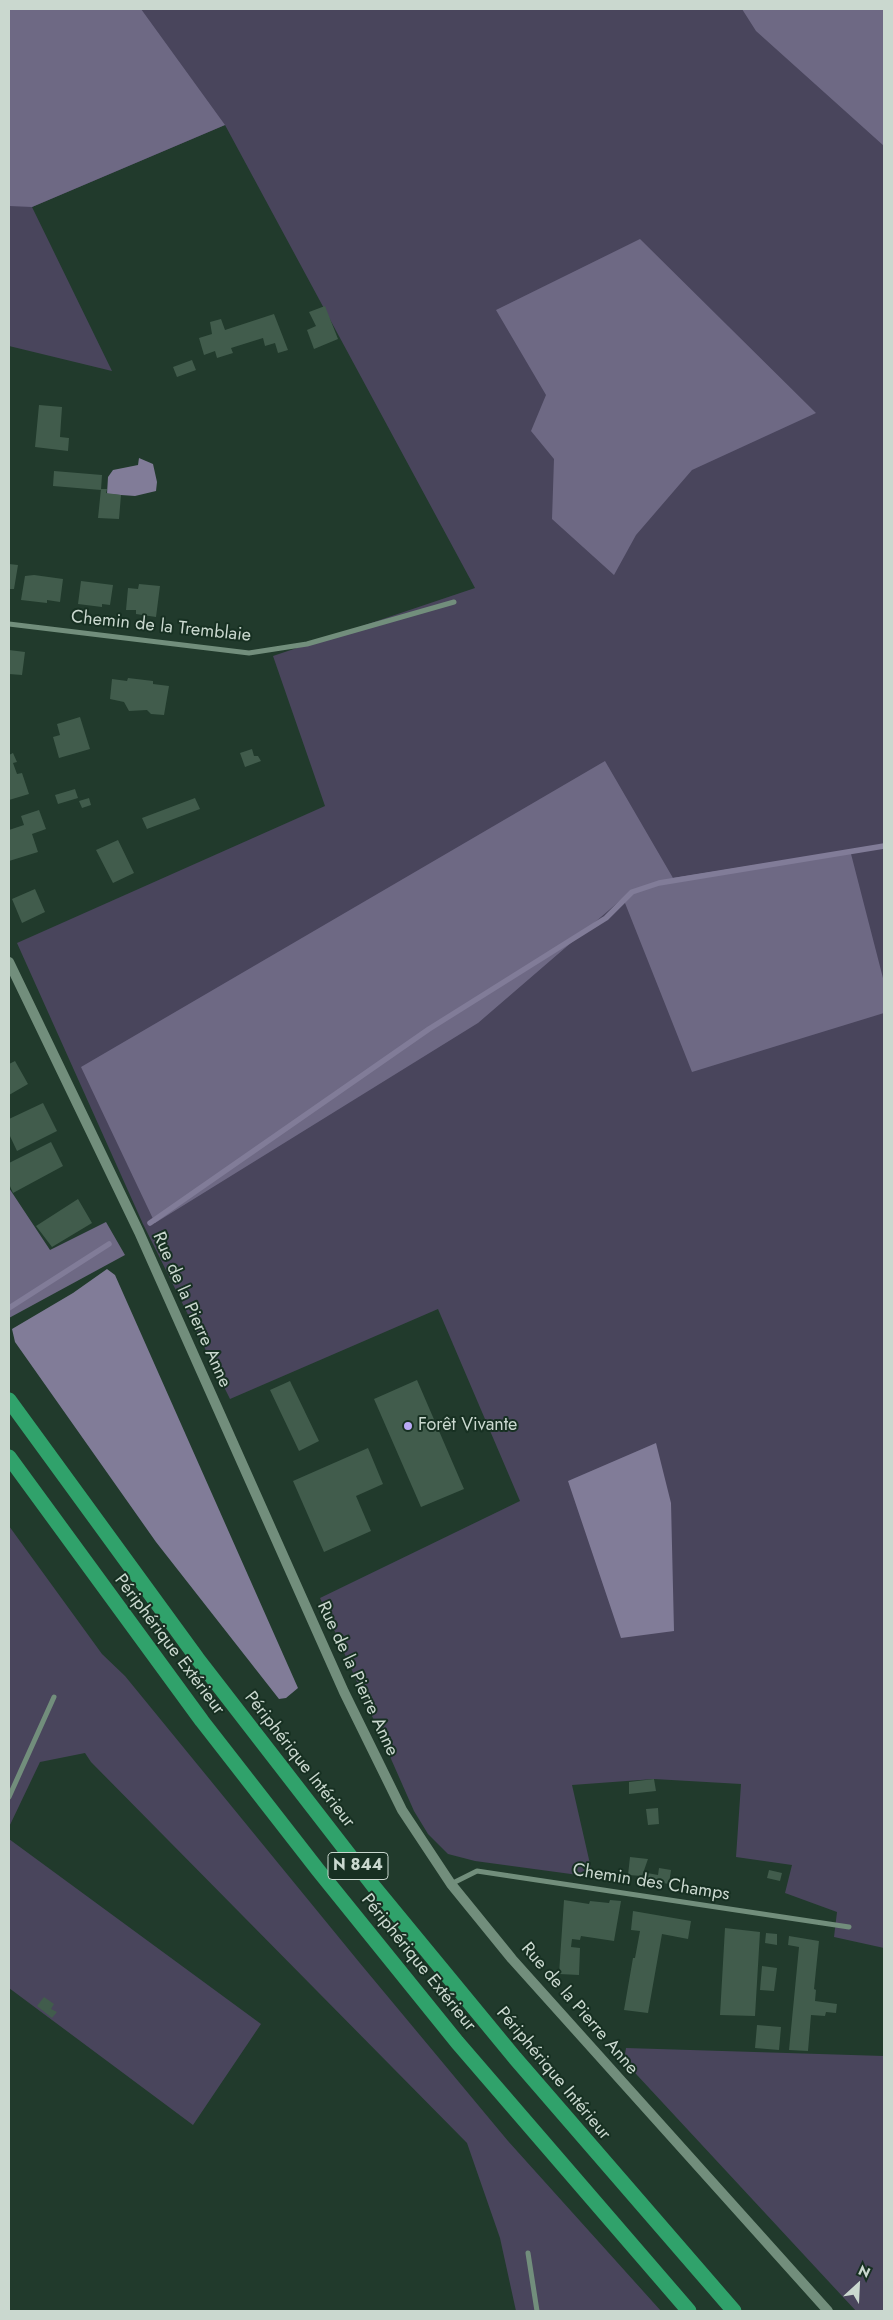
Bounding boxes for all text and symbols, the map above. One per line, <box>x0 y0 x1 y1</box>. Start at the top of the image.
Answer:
street label: Chemin de la Tremblaie <box>70 607 252 647</box>
street label: Rue de la Pierre Anne <box>147 1229 235 1391</box>
place label: Forêt Vivante <box>418 1415 517 1437</box>
marker: Forêt Vivante <box>402 1420 414 1432</box>
street label: Périphérique Extérieur <box>109 1570 229 1720</box>
street label: Rue de la Pierre Anne <box>312 1598 402 1760</box>
street label: Périphérique Intérieur <box>239 1688 359 1832</box>
road number: N 844 <box>328 1852 388 1880</box>
street label: Chemin des Champs <box>571 1860 731 1906</box>
street label: Périphérique Extérieur <box>356 1890 480 2036</box>
street label: Rue de la Pierre Anne <box>516 1939 642 2079</box>
street label: Périphérique Intérieur <box>491 2003 615 2145</box>
north arrow <box>833 2260 883 2310</box>
text: N <box>855 2260 874 2283</box>

